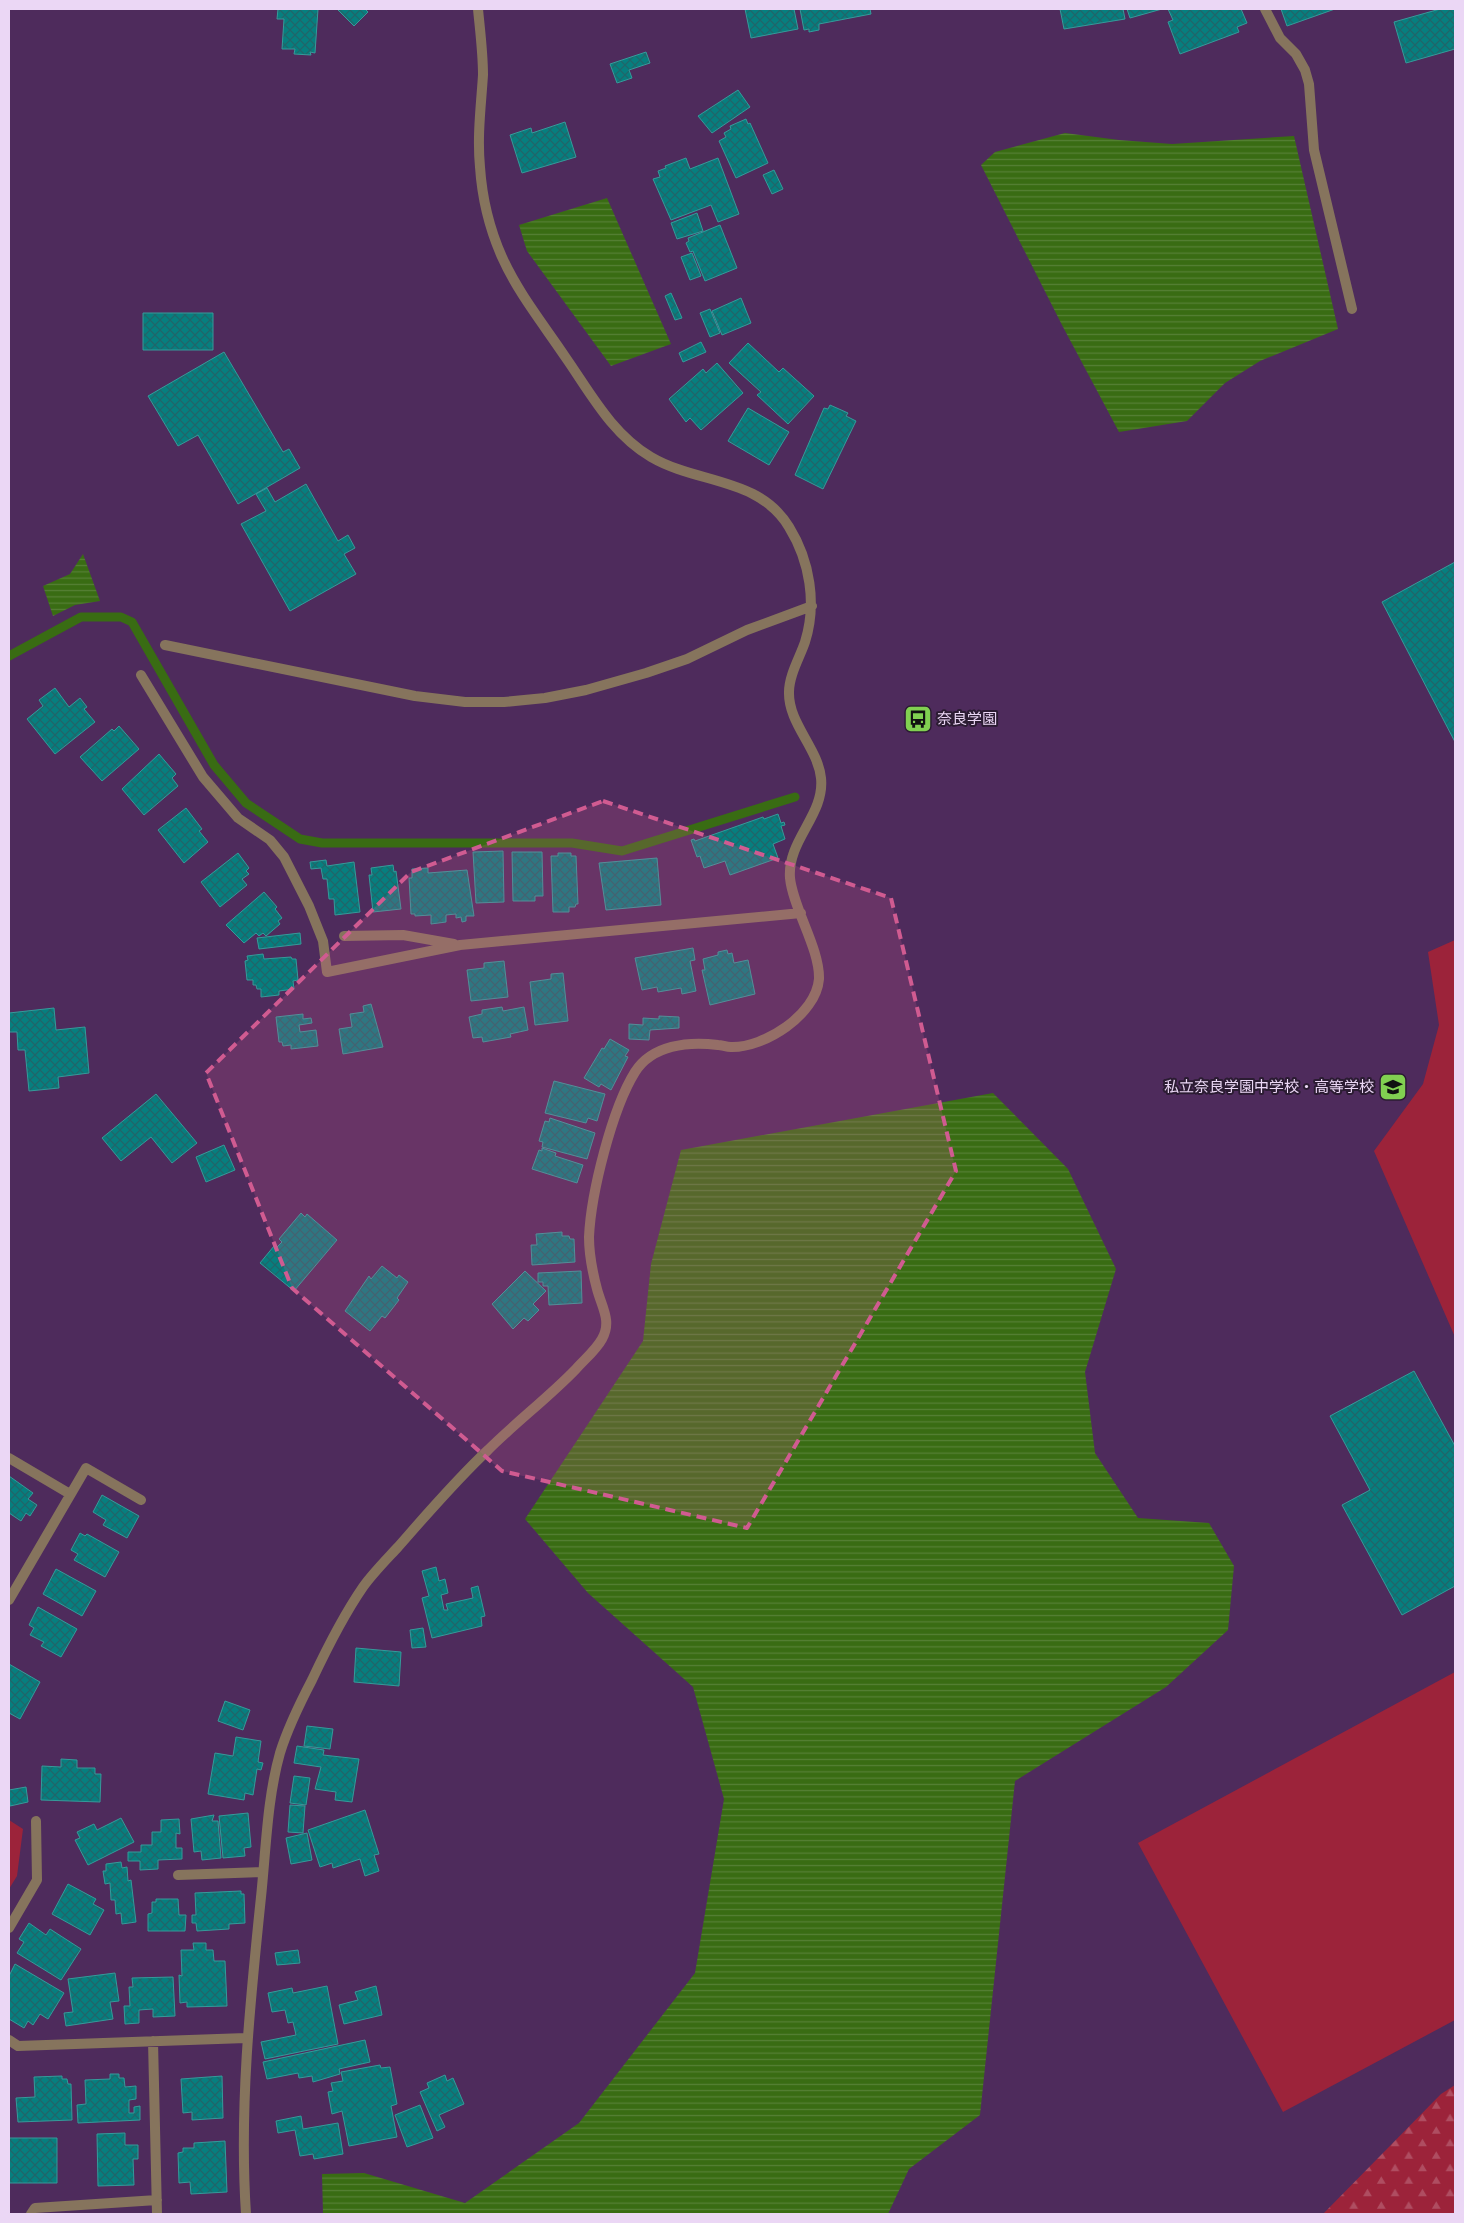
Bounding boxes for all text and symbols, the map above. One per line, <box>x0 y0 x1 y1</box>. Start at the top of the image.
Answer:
bus stop icon: 奈良学園 <box>903 704 933 734</box>
place label: 奈良学園 <box>937 706 997 729</box>
school or university icon: 私立奈良学園中学校・高等学校 <box>1378 1072 1408 1102</box>
place label: 私立奈良学園中学校・高等学校 <box>1164 1074 1374 1097</box>

